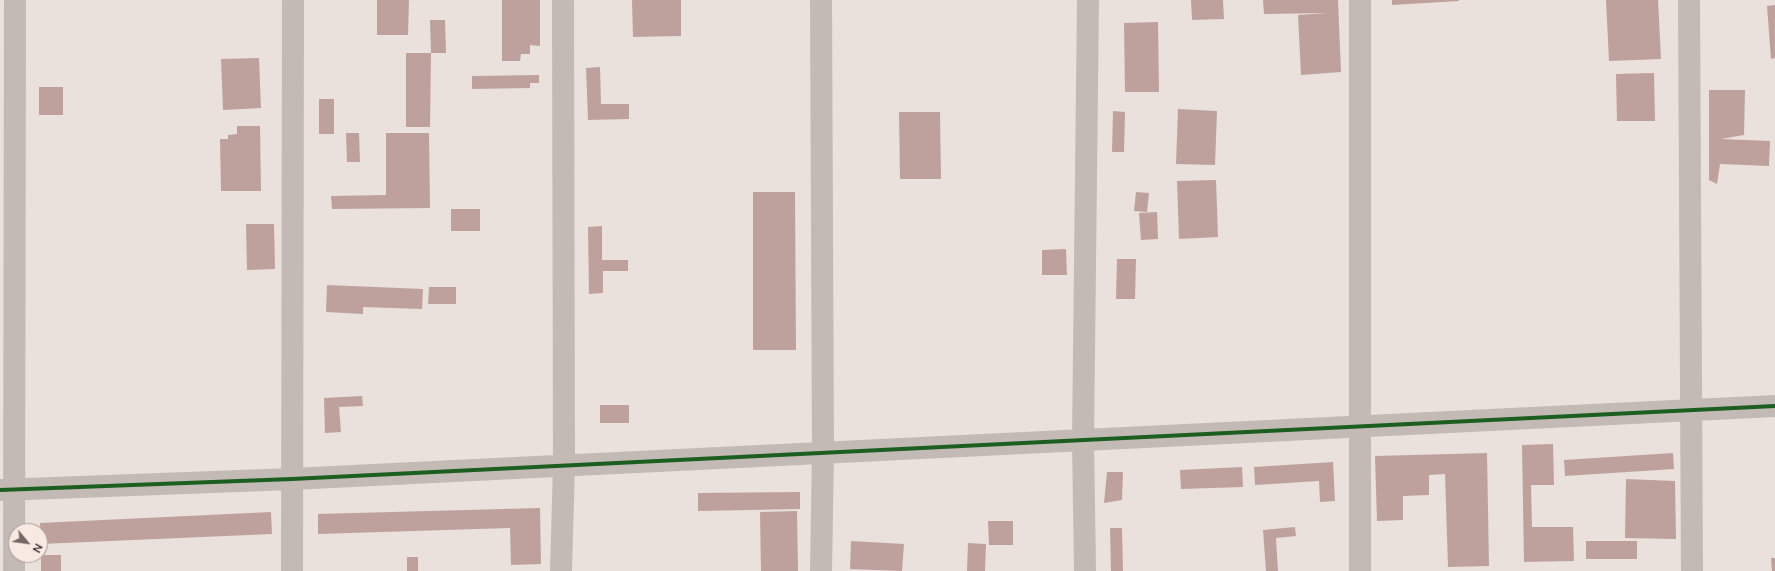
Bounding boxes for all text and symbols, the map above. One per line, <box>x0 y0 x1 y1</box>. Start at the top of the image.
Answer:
north arrow <box>8 523 48 563</box>
text: N <box>29 541 46 555</box>

